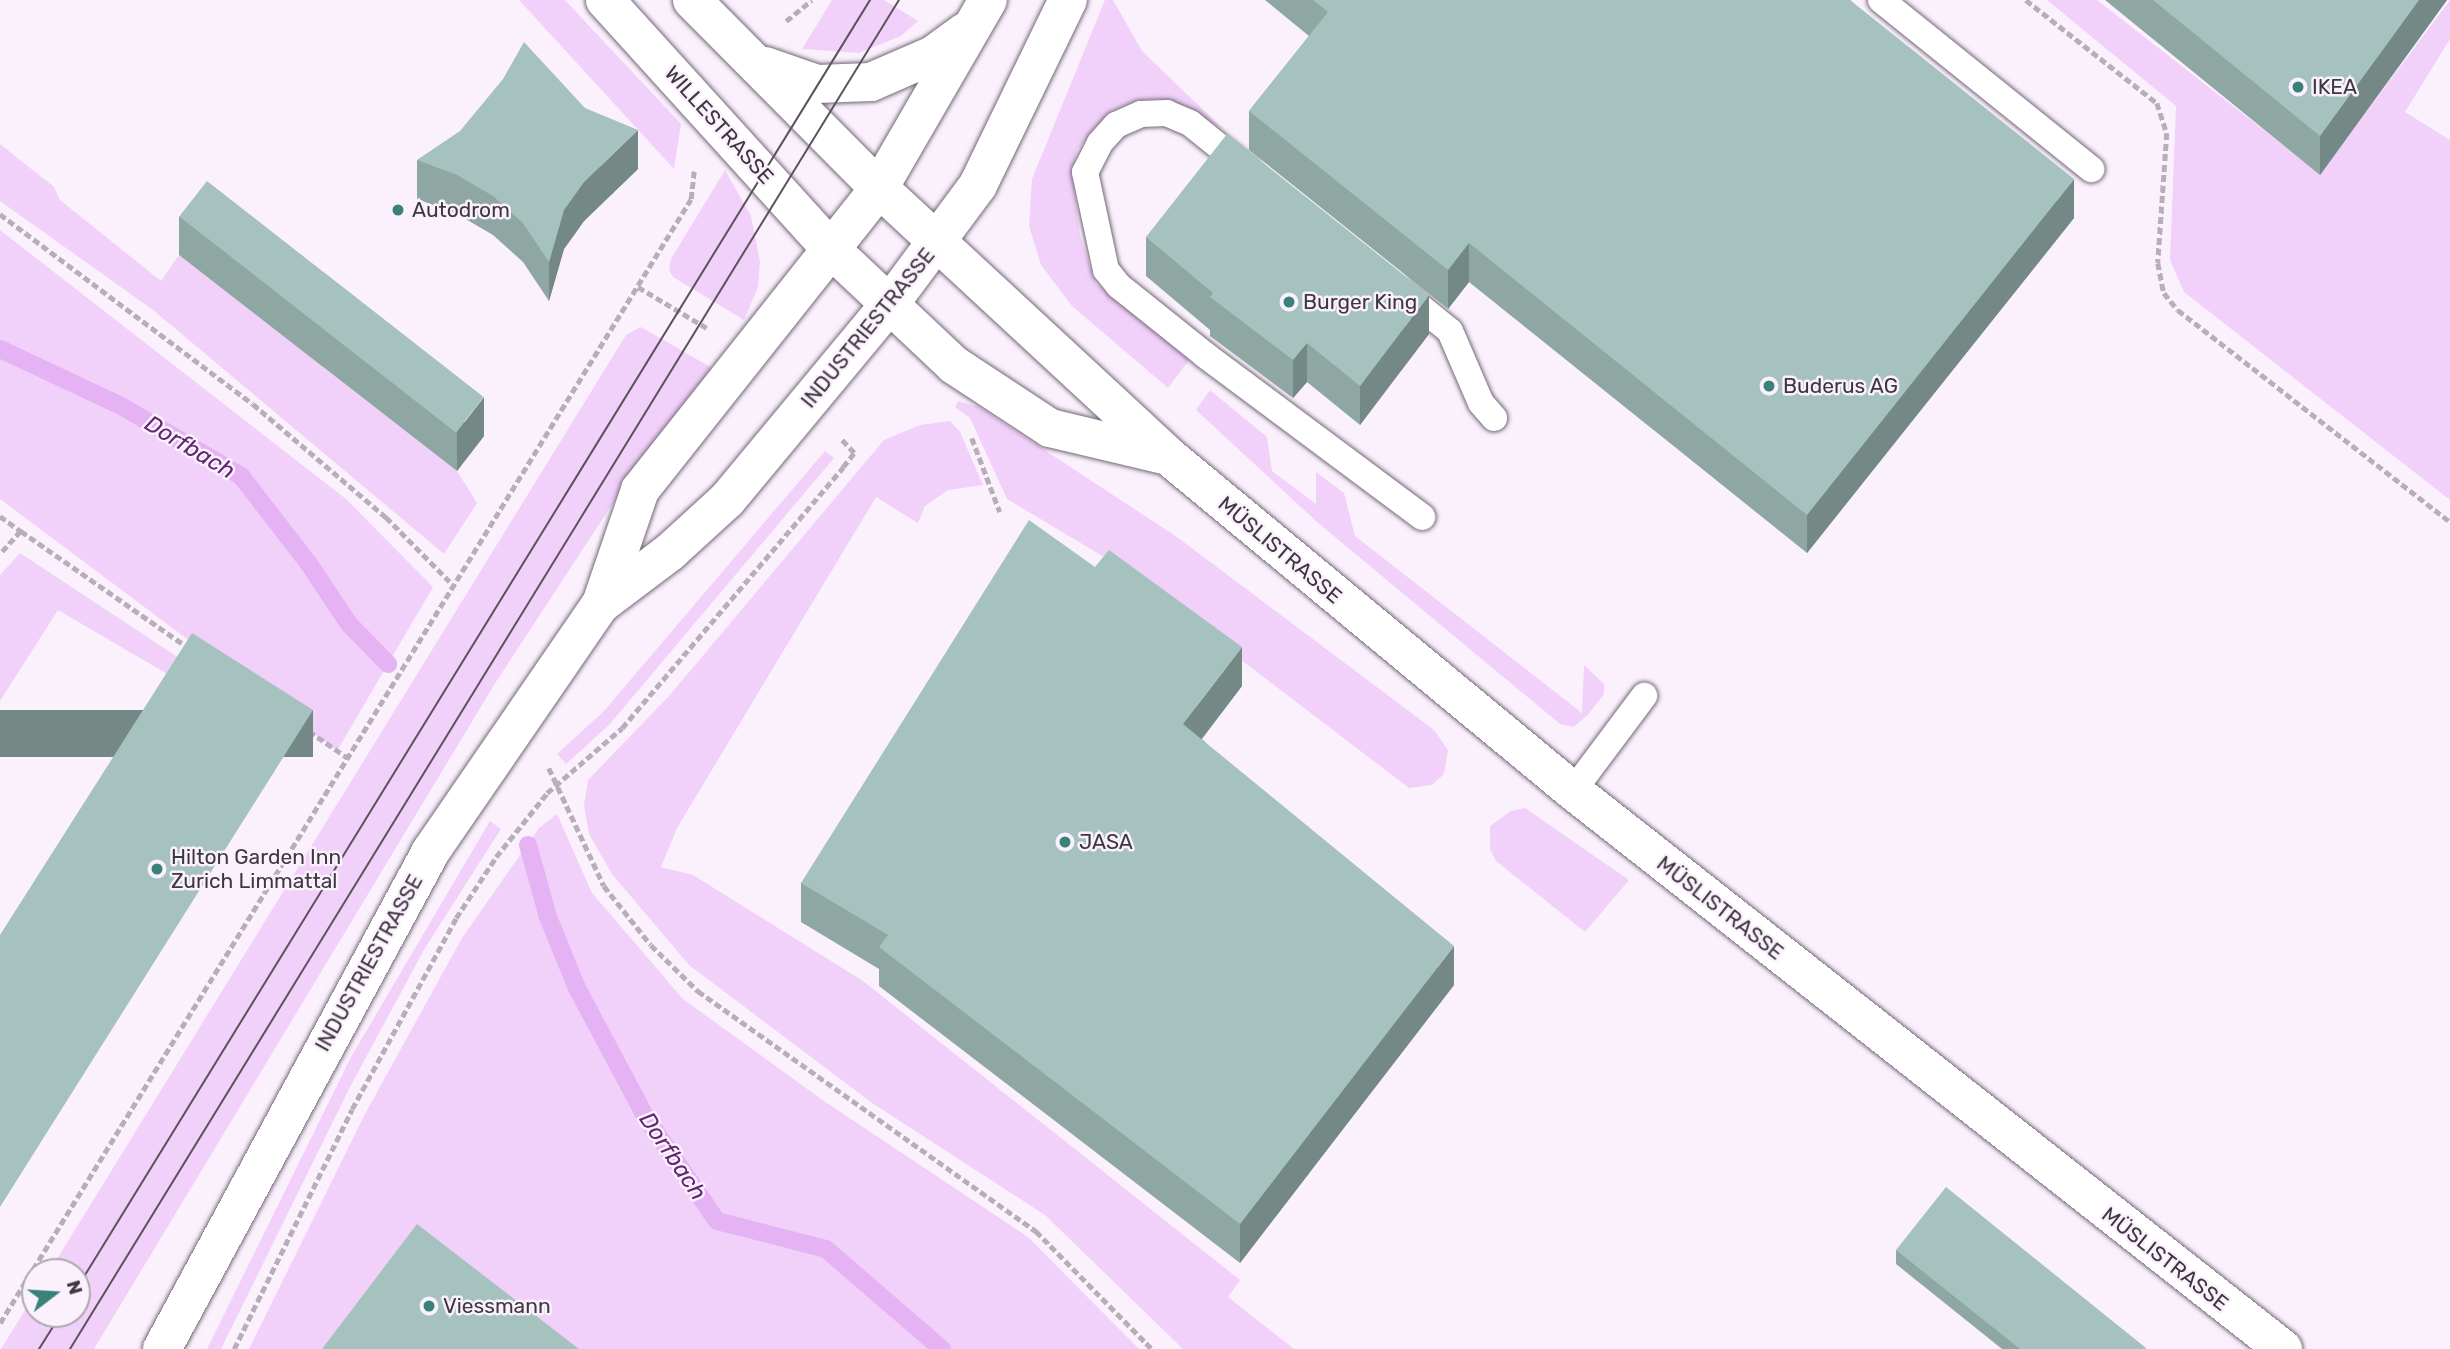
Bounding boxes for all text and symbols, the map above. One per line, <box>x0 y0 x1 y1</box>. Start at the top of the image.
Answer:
street label: WILLESTRASSE <box>659 61 779 189</box>
place label: IKEA <box>2312 74 2357 100</box>
marker: IKEA <box>2290 79 2306 95</box>
place label: Autodrom <box>412 197 510 223</box>
marker: Autodrom <box>390 202 406 218</box>
street label: INDUSTRIESTRASSE <box>796 243 940 413</box>
place label: Burger King <box>1303 289 1418 315</box>
marker: Burger King <box>1281 294 1297 310</box>
place label: Buderus AG <box>1783 373 1899 399</box>
marker: Buderus AG <box>1761 378 1777 394</box>
water label: Dorfbach <box>140 409 240 485</box>
street label: MÜSLISTRASSE <box>1213 491 1347 609</box>
place label: JASA <box>1079 829 1133 855</box>
marker: JASA <box>1057 834 1073 850</box>
place label: Hilton Garden Inn Zurich Limmattal <box>171 844 341 894</box>
street label: MÜSLISTRASSE <box>1652 851 1788 965</box>
marker: Hilton Garden Inn Zurich Limmattal <box>149 861 165 877</box>
street label: INDUSTRIESTRASSE <box>310 870 428 1056</box>
water label: Dorfbach <box>633 1107 713 1205</box>
street label: MÜSLISTRASSE <box>2097 1202 2233 1316</box>
north arrow <box>21 1258 91 1328</box>
text: N <box>62 1277 88 1297</box>
place label: Viessmann <box>443 1293 551 1319</box>
marker: Viessmann <box>421 1298 437 1314</box>

